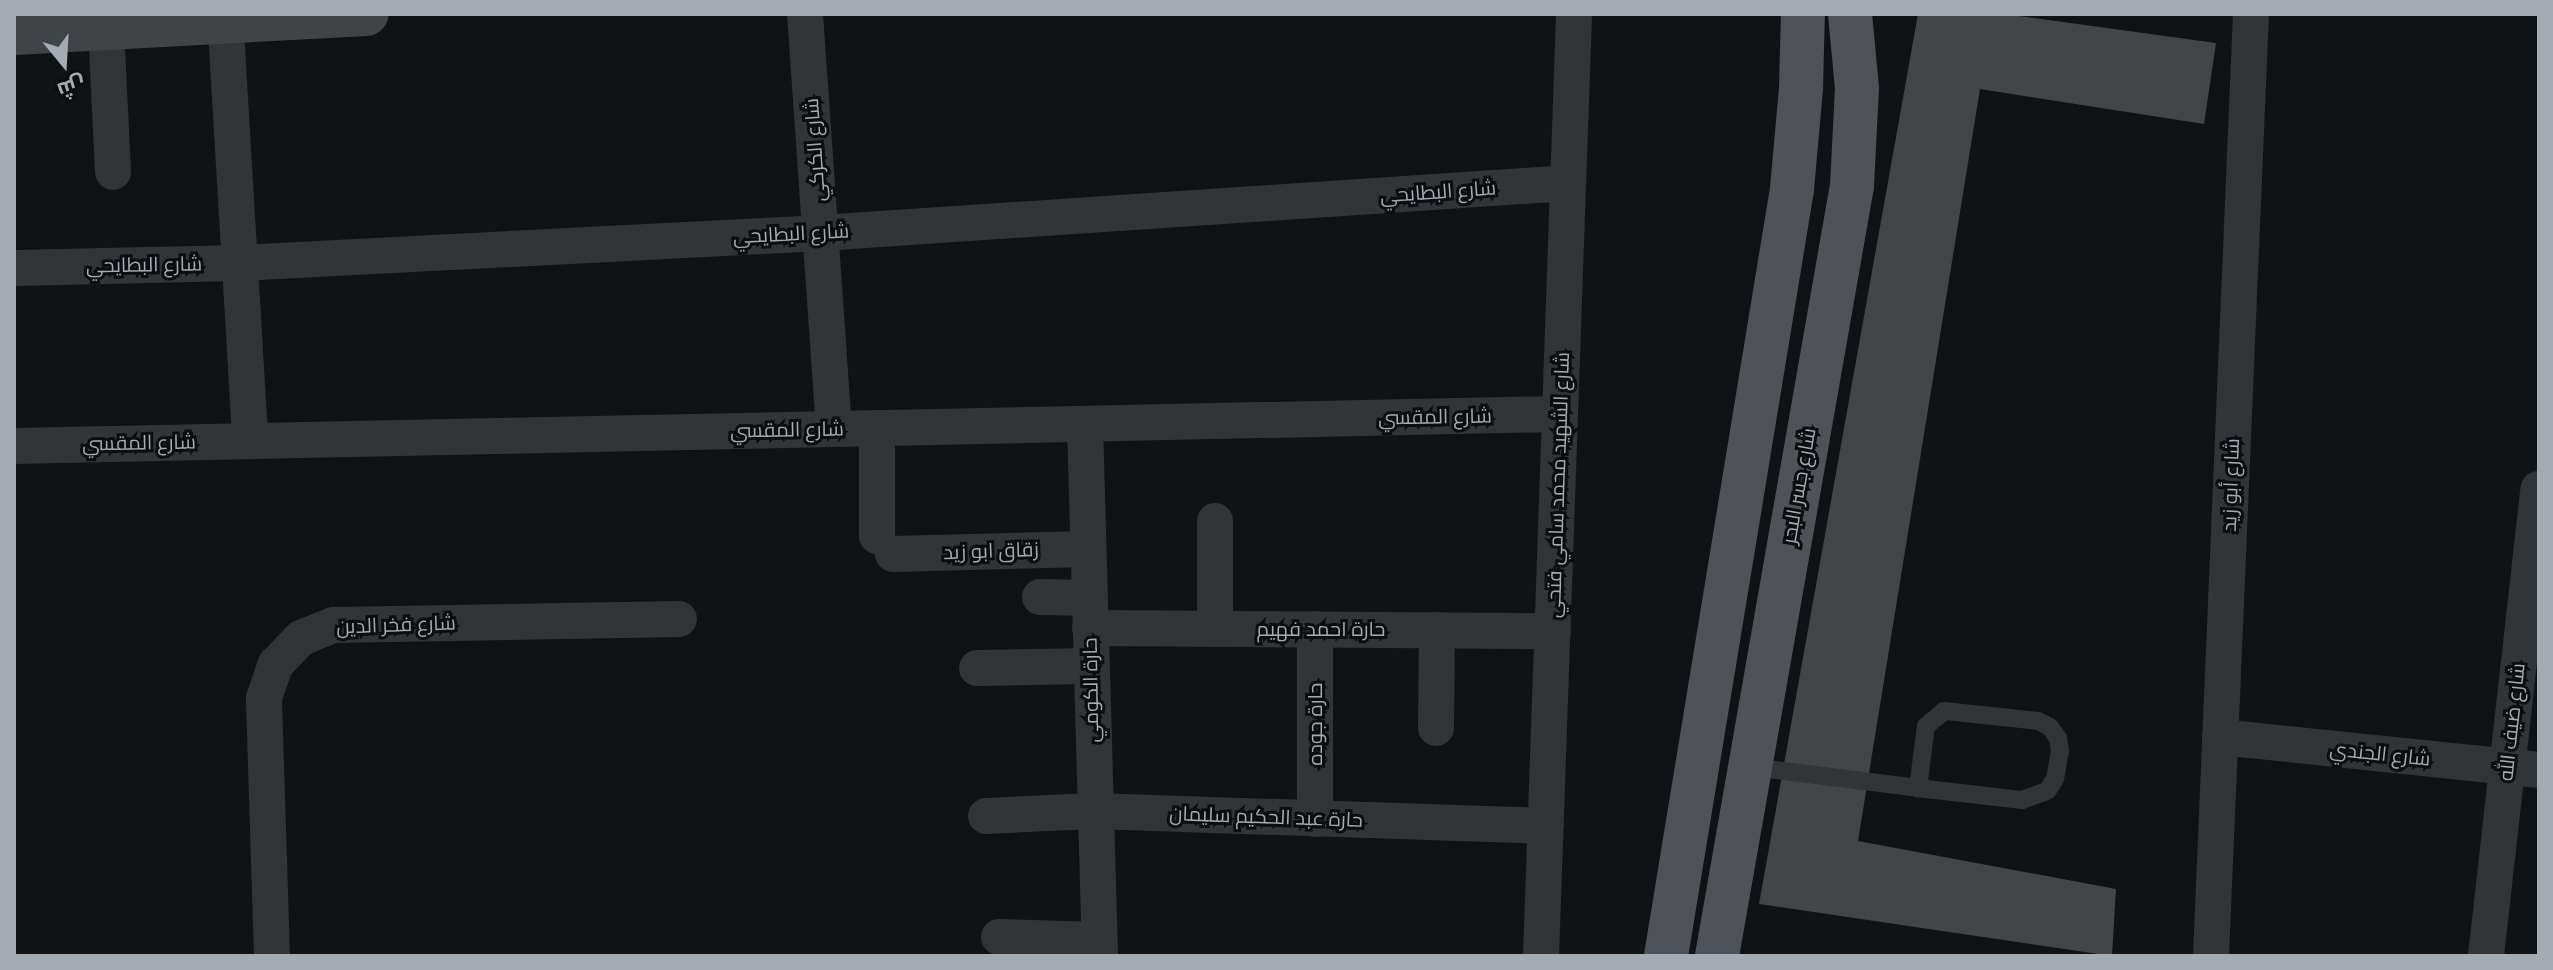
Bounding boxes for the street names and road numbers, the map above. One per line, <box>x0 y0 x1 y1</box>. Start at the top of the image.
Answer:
street label: شارع الكركي <box>799 97 831 203</box>
street label: شارع البطايحي <box>1379 176 1497 208</box>
street label: شارع البطايحي <box>732 219 850 249</box>
street label: شارع البطايحي <box>86 252 202 278</box>
street label: شارع الشهيد محمد سامي فتحي <box>1541 352 1575 618</box>
street label: شارع المقسي <box>1378 404 1492 430</box>
street label: شارع المقسي <box>730 417 844 443</box>
street label: شارع جسر البحر <box>1777 426 1821 546</box>
street label: شارع المقسي <box>82 430 196 456</box>
street label: شارع أبو زيد <box>2217 438 2245 532</box>
street label: زقاق ابو زيد <box>943 537 1039 565</box>
street label: شارع فخر الدين <box>336 611 456 639</box>
street label: حارة احمد فهيم <box>1257 617 1385 641</box>
street label: حارة الكومي <box>1078 637 1104 743</box>
street label: شارع ضيف الله <box>2494 662 2530 782</box>
street label: حارة جوده <box>1303 683 1327 765</box>
street label: شارع الجندي <box>2328 737 2432 771</box>
street label: حارة عبد الحكيم سليمان <box>1169 802 1363 832</box>

